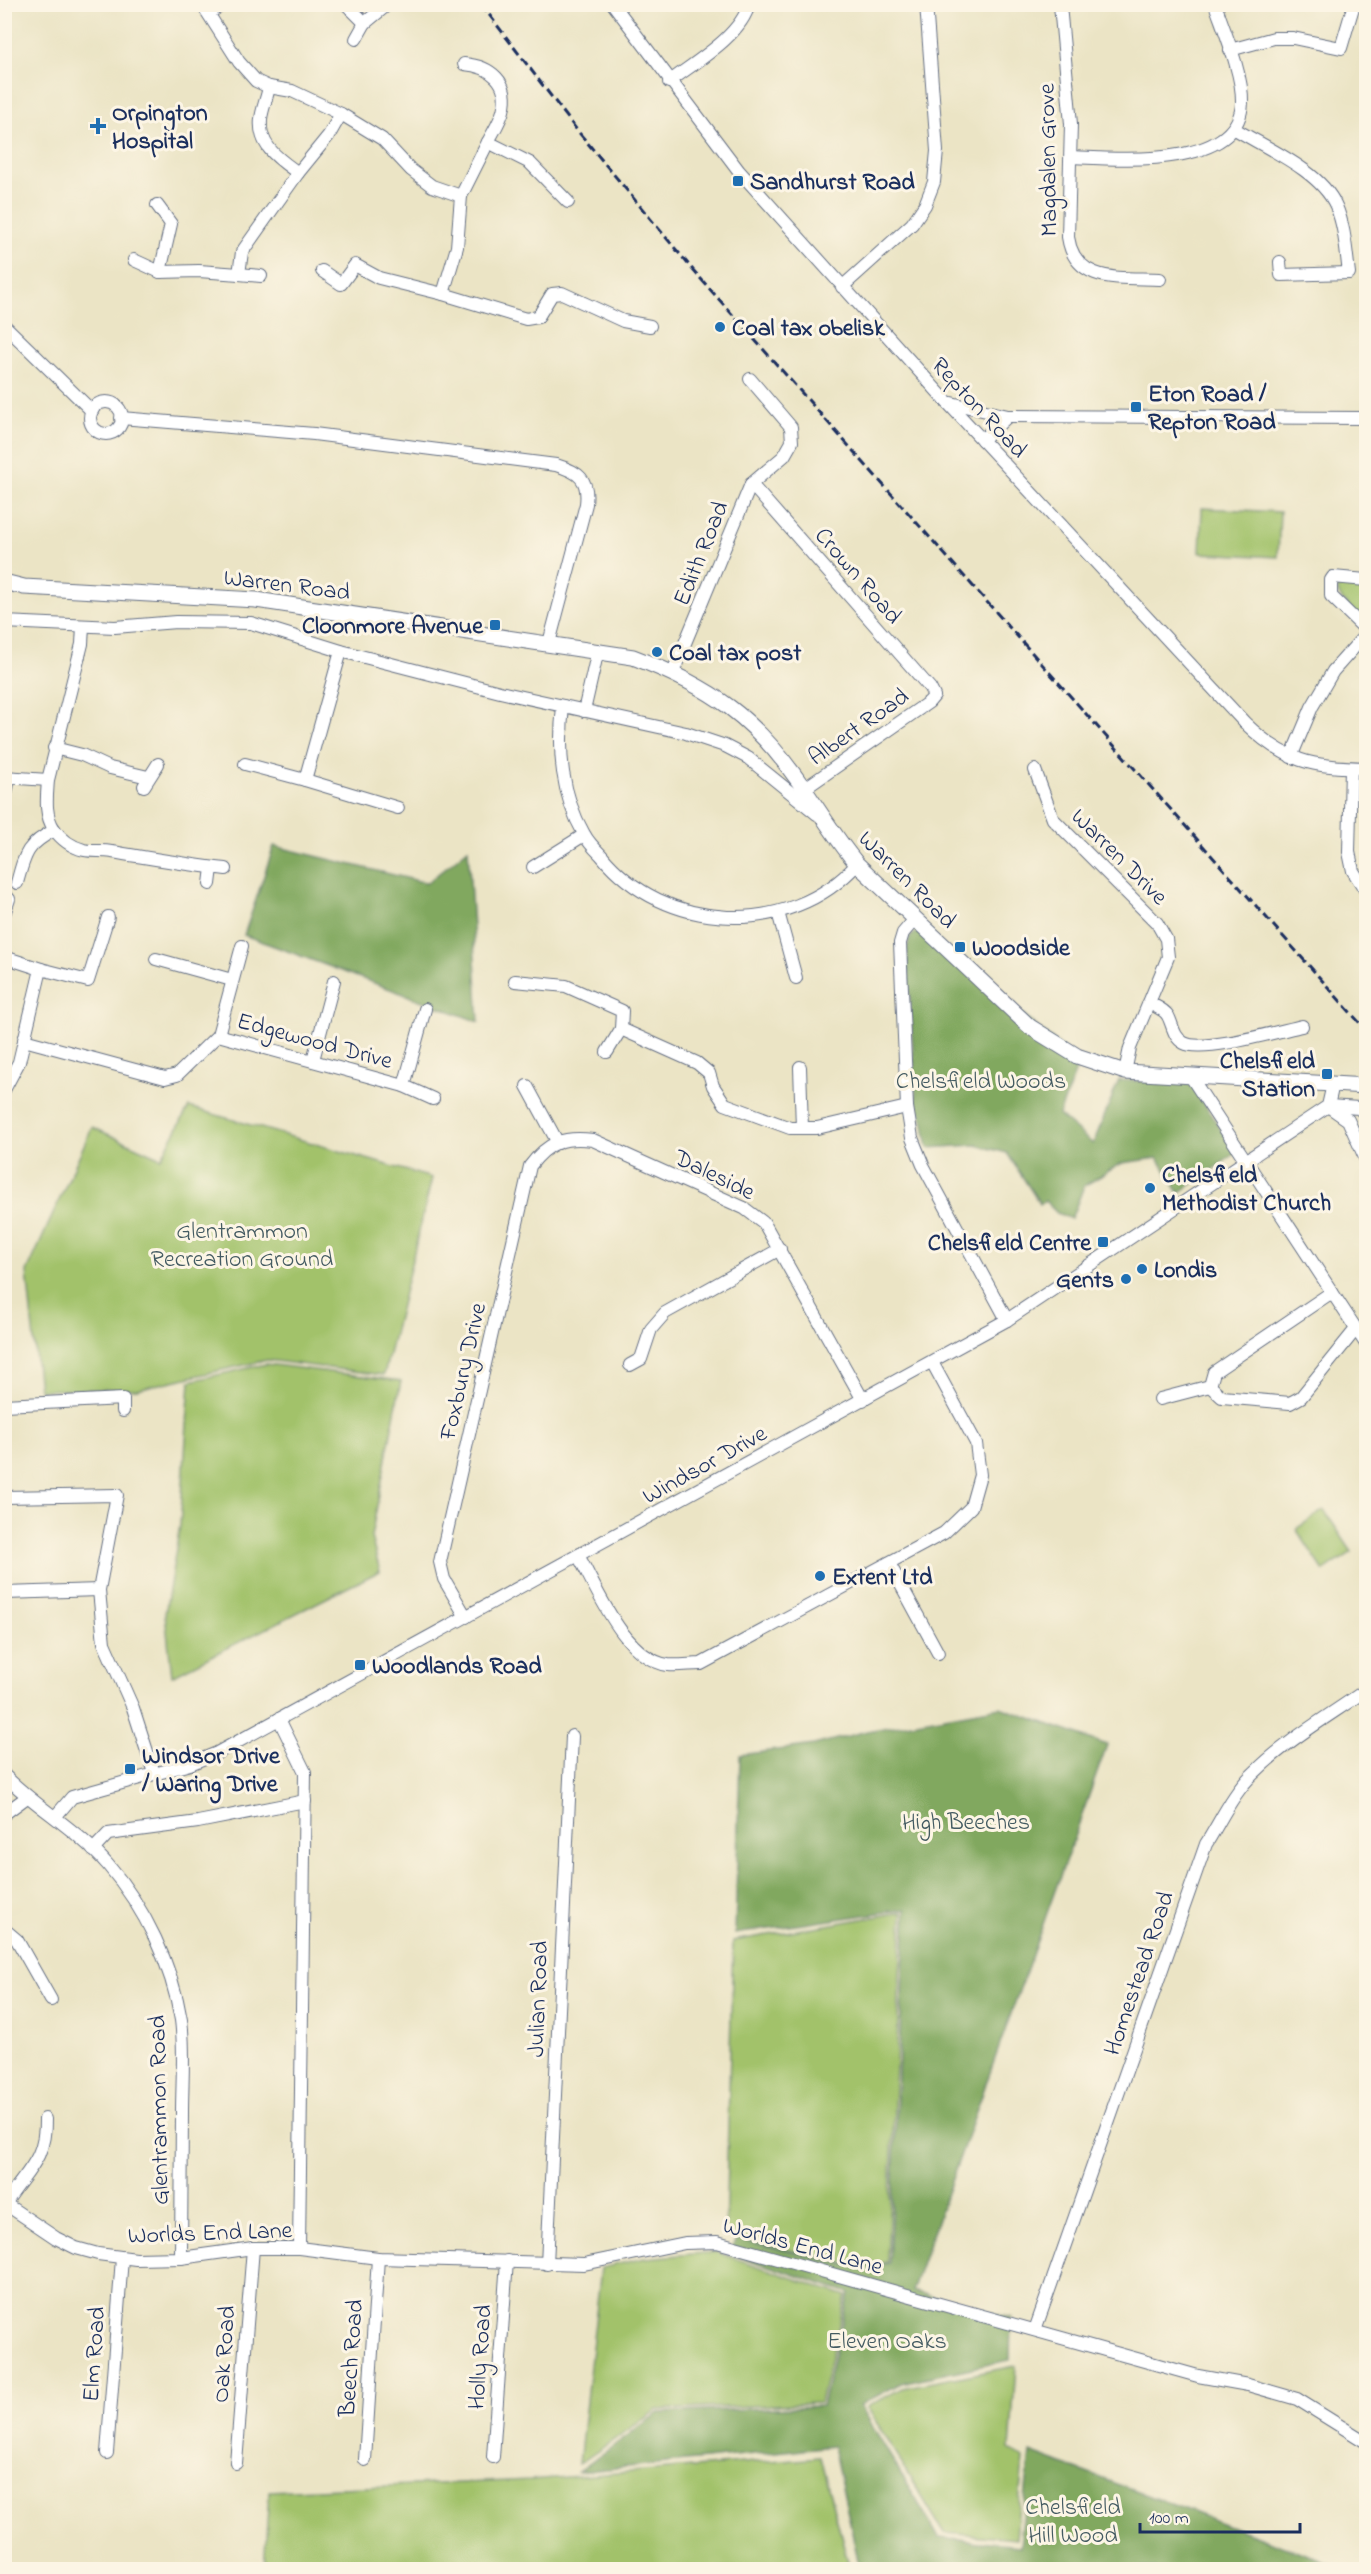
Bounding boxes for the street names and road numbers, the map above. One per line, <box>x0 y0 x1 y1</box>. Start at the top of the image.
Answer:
street label: Magdalen Grove <box>1031 83 1068 237</box>
street label: Repton Road <box>922 350 1035 468</box>
street label: Edith Road <box>665 496 739 612</box>
street label: Crown Road <box>805 520 910 633</box>
street label: Warren Road <box>221 561 352 612</box>
street label: Albert Road <box>802 680 917 776</box>
street label: Warren Drive <box>1062 801 1175 915</box>
street label: Warren Road <box>849 823 964 938</box>
street label: Edgewood Drive <box>233 1005 396 1080</box>
street label: Daleside <box>667 1141 761 1211</box>
street label: Foxbury Drive <box>431 1299 498 1445</box>
street label: Windsor Drive <box>637 1417 774 1515</box>
street label: Homestead Road <box>1096 1887 1185 2061</box>
street label: Julian Road <box>520 1940 559 2058</box>
street label: Glentrammon Road <box>141 2014 180 2205</box>
street label: Worlds End Lane <box>718 2209 887 2286</box>
street label: Worlds End Lane <box>127 2214 293 2255</box>
street label: Beech Road <box>331 2298 374 2419</box>
street label: Holly Road <box>460 2303 504 2411</box>
street label: Oak Road <box>205 2304 246 2404</box>
street label: Elm Road <box>75 2305 116 2403</box>

